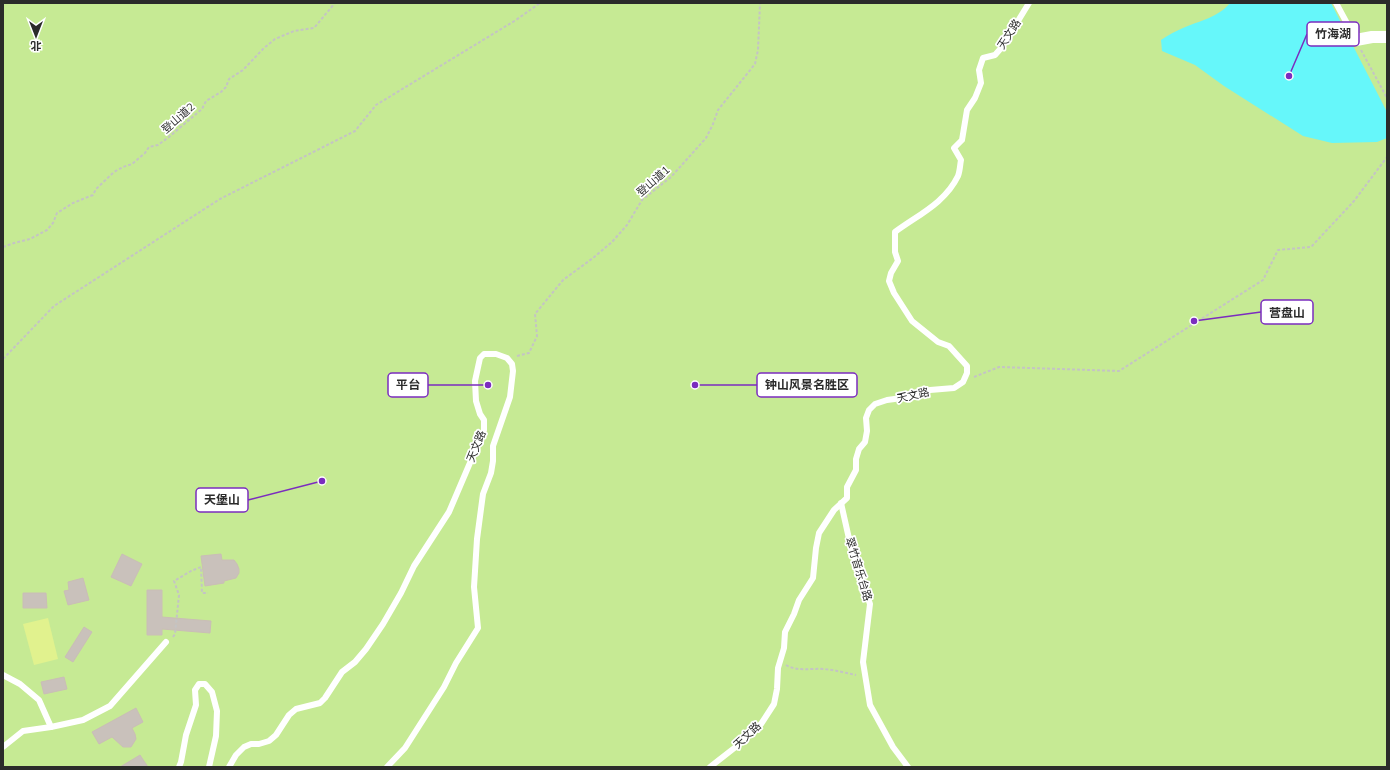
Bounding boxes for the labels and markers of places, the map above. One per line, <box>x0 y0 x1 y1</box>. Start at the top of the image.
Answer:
callout: 竹海湖 <box>1307 22 1359 46</box>
callout: 营盘山 <box>1261 300 1313 324</box>
callout: 平台 <box>388 373 428 397</box>
callout: 钟山风景名胜区 <box>757 373 857 397</box>
callout: 天堡山 <box>196 488 248 512</box>

